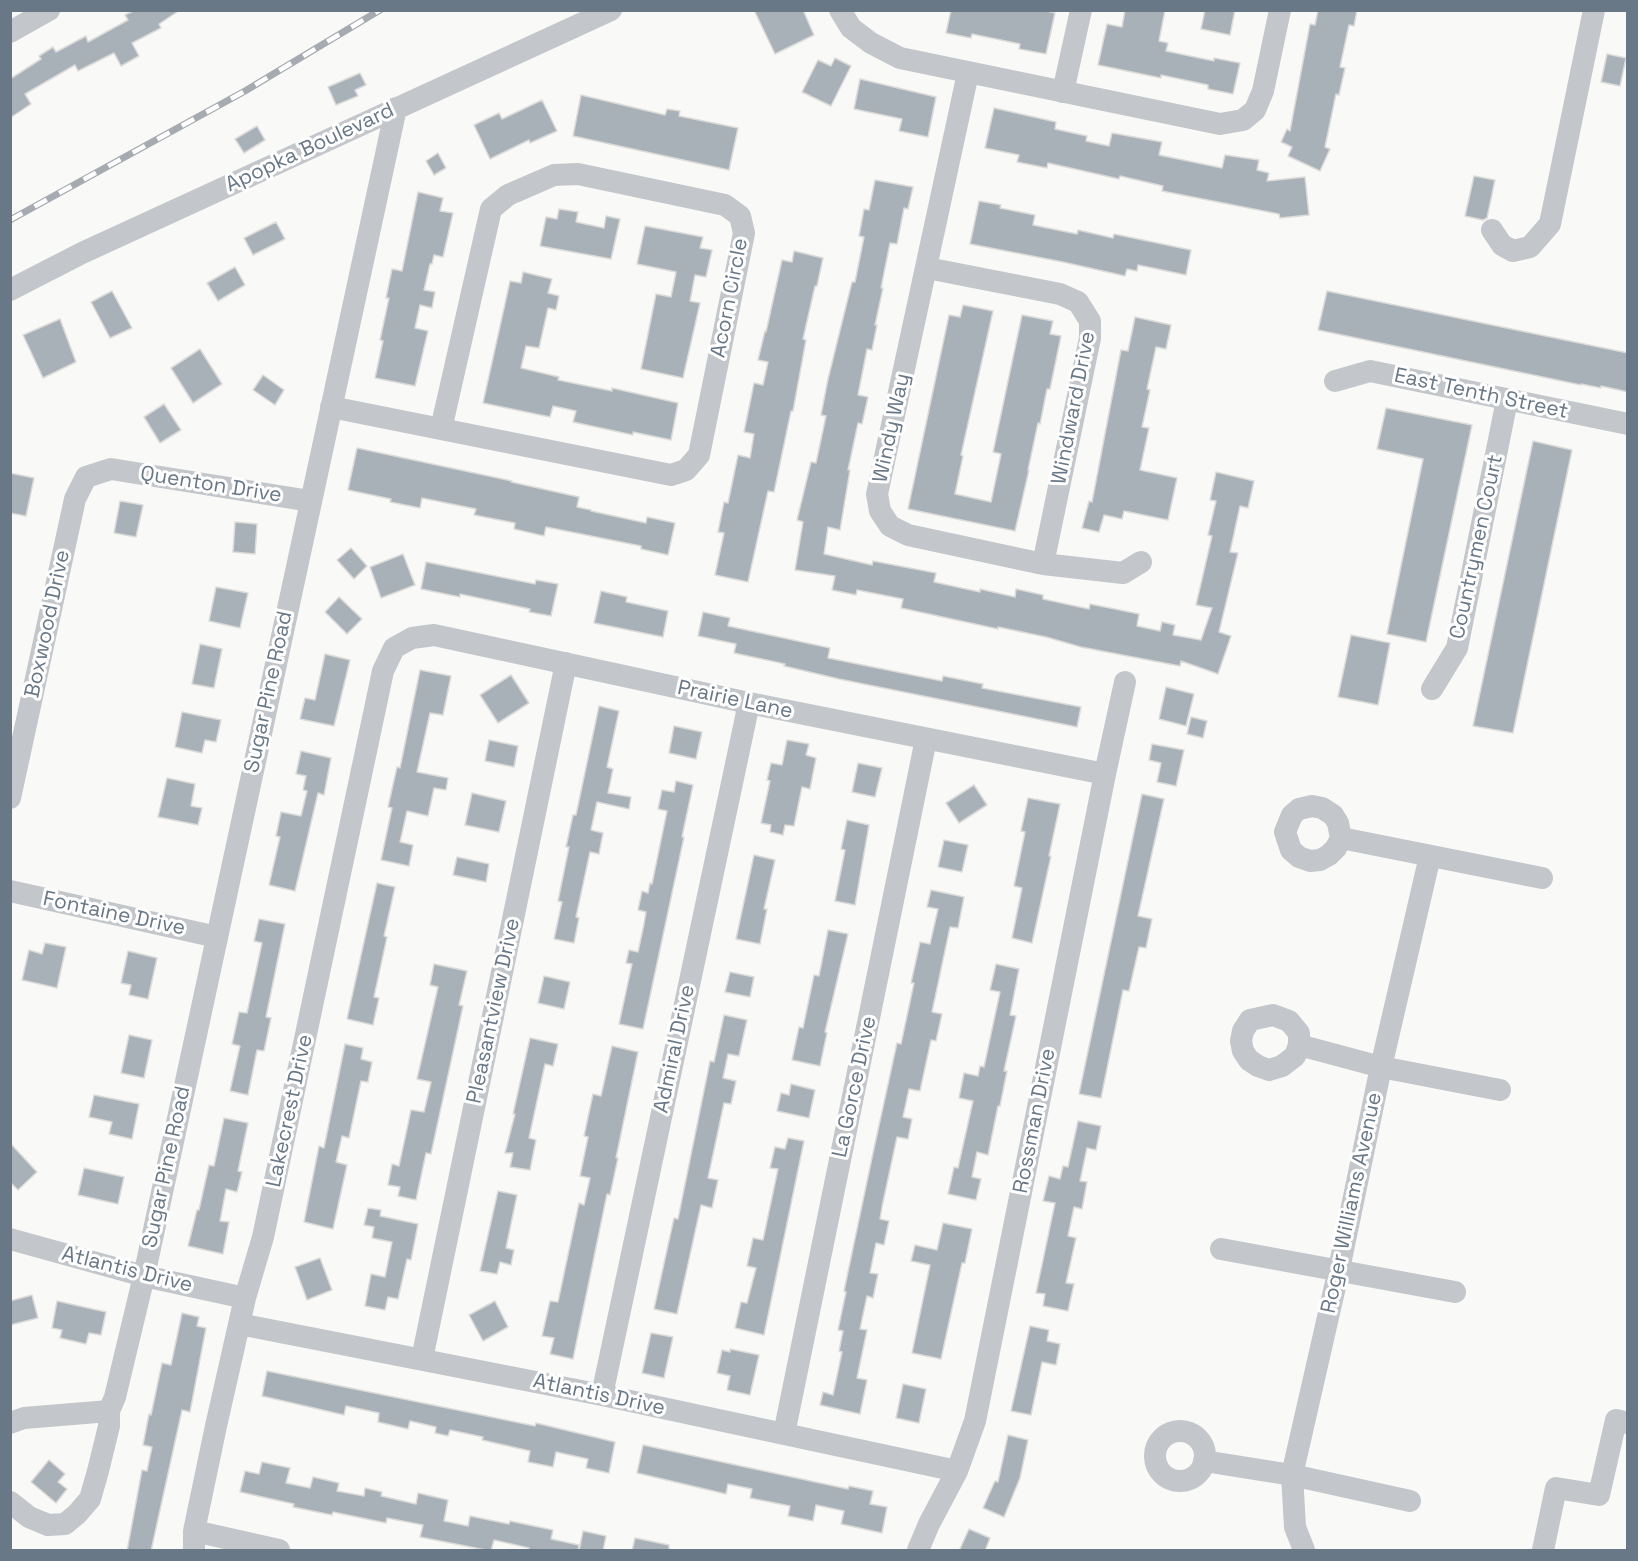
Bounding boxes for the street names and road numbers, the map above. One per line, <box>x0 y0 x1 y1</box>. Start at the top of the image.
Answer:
street label: Apopka Boulevard <box>222 98 398 198</box>
street label: Acorn Circle <box>706 236 754 360</box>
street label: Windward Drive <box>1047 329 1101 487</box>
street label: East Tenth Street <box>1392 363 1570 425</box>
street label: Windy Way <box>868 371 916 485</box>
street label: Countrymen Court <box>1445 452 1509 642</box>
street label: Quenton Drive <box>139 461 283 509</box>
street label: Boxwood Drive <box>20 548 76 700</box>
street label: Sugar Pine Road <box>240 609 298 775</box>
street label: Prairie Lane <box>675 675 795 725</box>
street label: Fontaine Drive <box>41 887 187 941</box>
street label: Pleasantview Drive <box>462 916 526 1106</box>
street label: Admiral Drive <box>649 983 701 1115</box>
street label: La Gorce Drive <box>828 1014 882 1160</box>
street label: Lakecrest Drive <box>262 1032 318 1190</box>
street label: Rossman Drive <box>1009 1046 1061 1196</box>
street label: Sugar Pine Road <box>138 1084 196 1250</box>
street label: Roger Williams Avenue <box>1316 1090 1388 1316</box>
street label: Atlantis Drive <box>59 1242 195 1298</box>
street label: Atlantis Drive <box>531 1369 667 1421</box>

